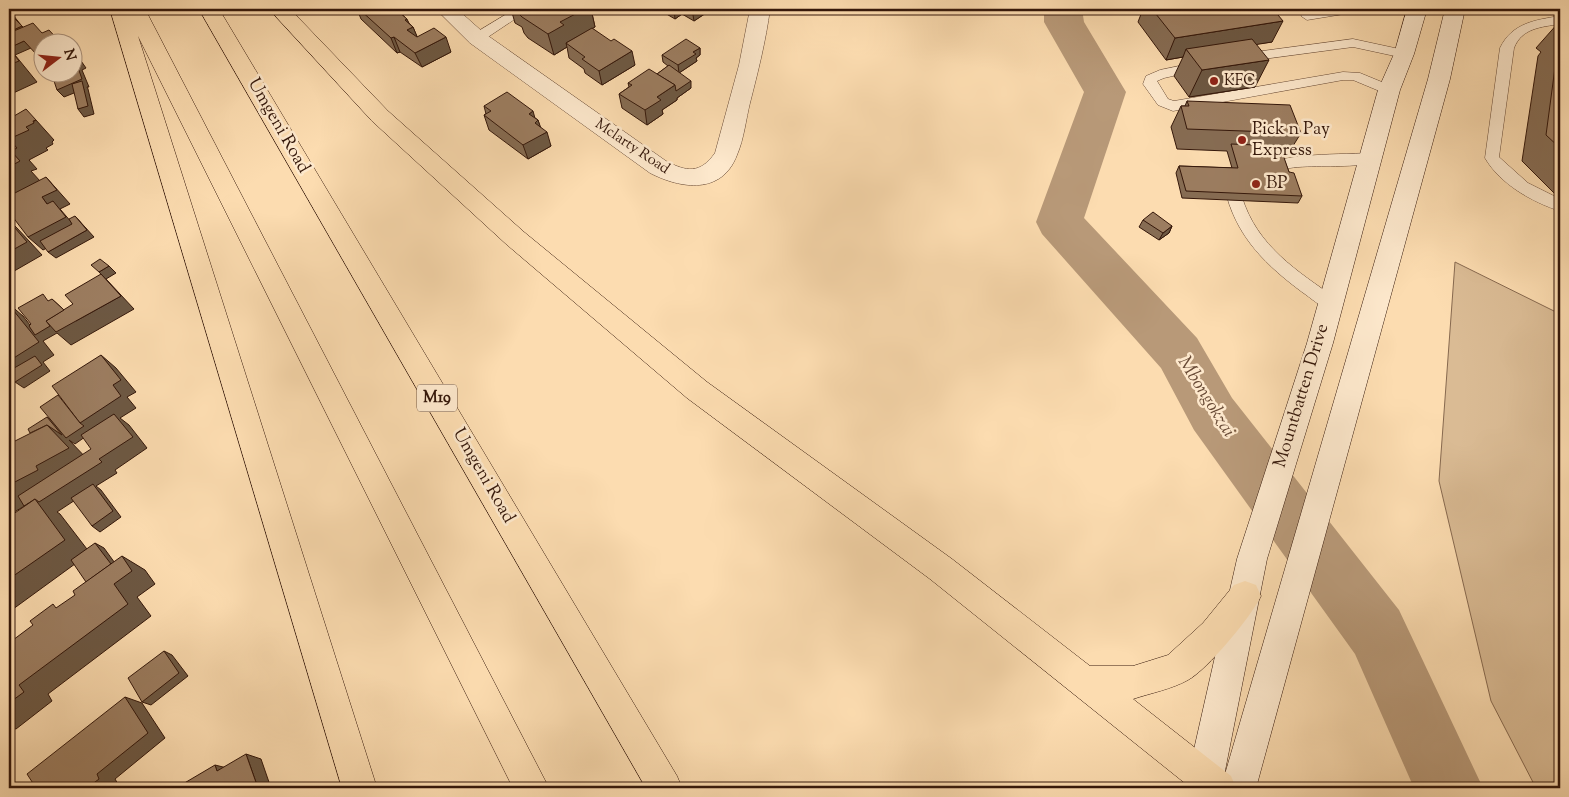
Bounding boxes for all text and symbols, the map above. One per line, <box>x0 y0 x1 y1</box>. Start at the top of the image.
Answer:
north arrow <box>32 32 82 82</box>
text: N <box>57 47 80 63</box>
place label: KFC <box>1224 71 1255 92</box>
street label: Umgeni Road <box>240 73 316 179</box>
marker: KFC <box>1208 75 1220 87</box>
street label: Mclarty Road <box>590 114 674 180</box>
place label: Pick n Pay Express <box>1252 117 1330 164</box>
marker: Pick n Pay Express <box>1236 134 1248 146</box>
place label: BP <box>1266 171 1288 197</box>
marker: BP <box>1250 178 1262 190</box>
street label: Mountbatten Drive <box>1268 321 1336 471</box>
water label: Mbongokzai <box>1170 351 1242 443</box>
road number: M19 <box>417 384 457 412</box>
street label: Umgeni Road <box>445 423 521 529</box>

